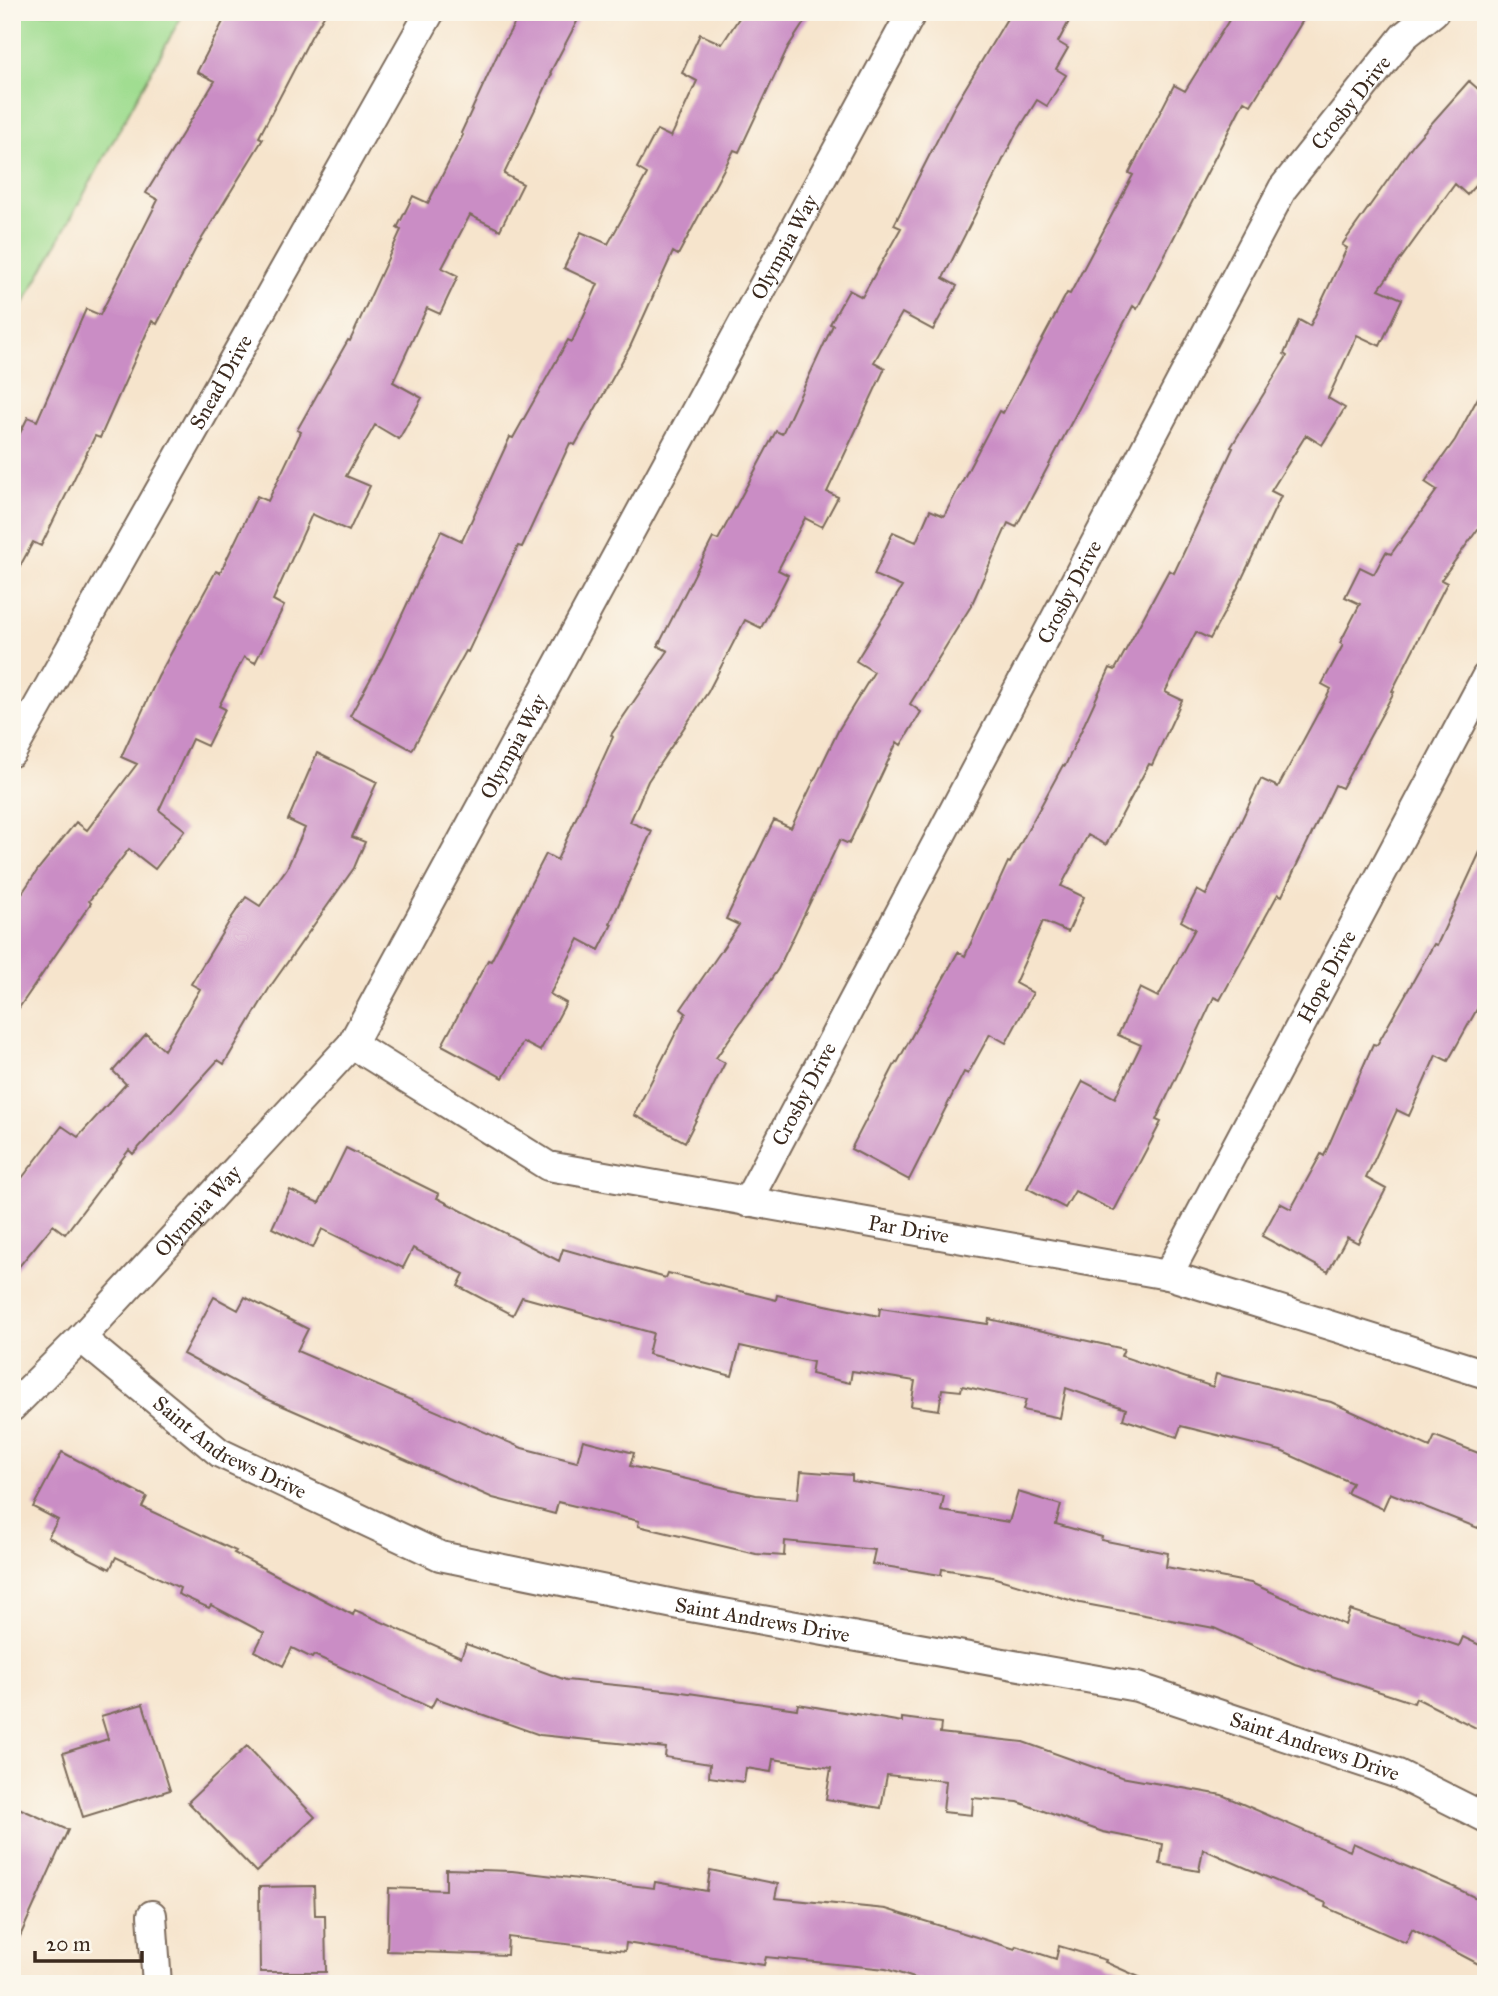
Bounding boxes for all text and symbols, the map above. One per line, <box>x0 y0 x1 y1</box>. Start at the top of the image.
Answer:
street label: Crosby Drive <box>1305 50 1397 155</box>
street label: Olympia Way <box>745 189 824 304</box>
street label: Snead Drive <box>184 330 258 434</box>
street label: Crosby Drive <box>1031 536 1108 648</box>
street label: Olympia Way <box>474 688 553 804</box>
street label: Hope Drive <box>1291 926 1362 1027</box>
street label: Crosby Drive <box>766 1038 842 1150</box>
street label: Olympia Way <box>149 1159 247 1263</box>
street label: Par Drive <box>866 1210 951 1249</box>
street label: Saint Andrews Drive <box>148 1390 311 1505</box>
street label: Saint Andrews Drive <box>673 1592 852 1648</box>
street label: Saint Andrews Drive <box>1227 1706 1403 1787</box>
scale bar <box>35 1919 142 1963</box>
text: 20 m <box>46 1931 91 1957</box>

